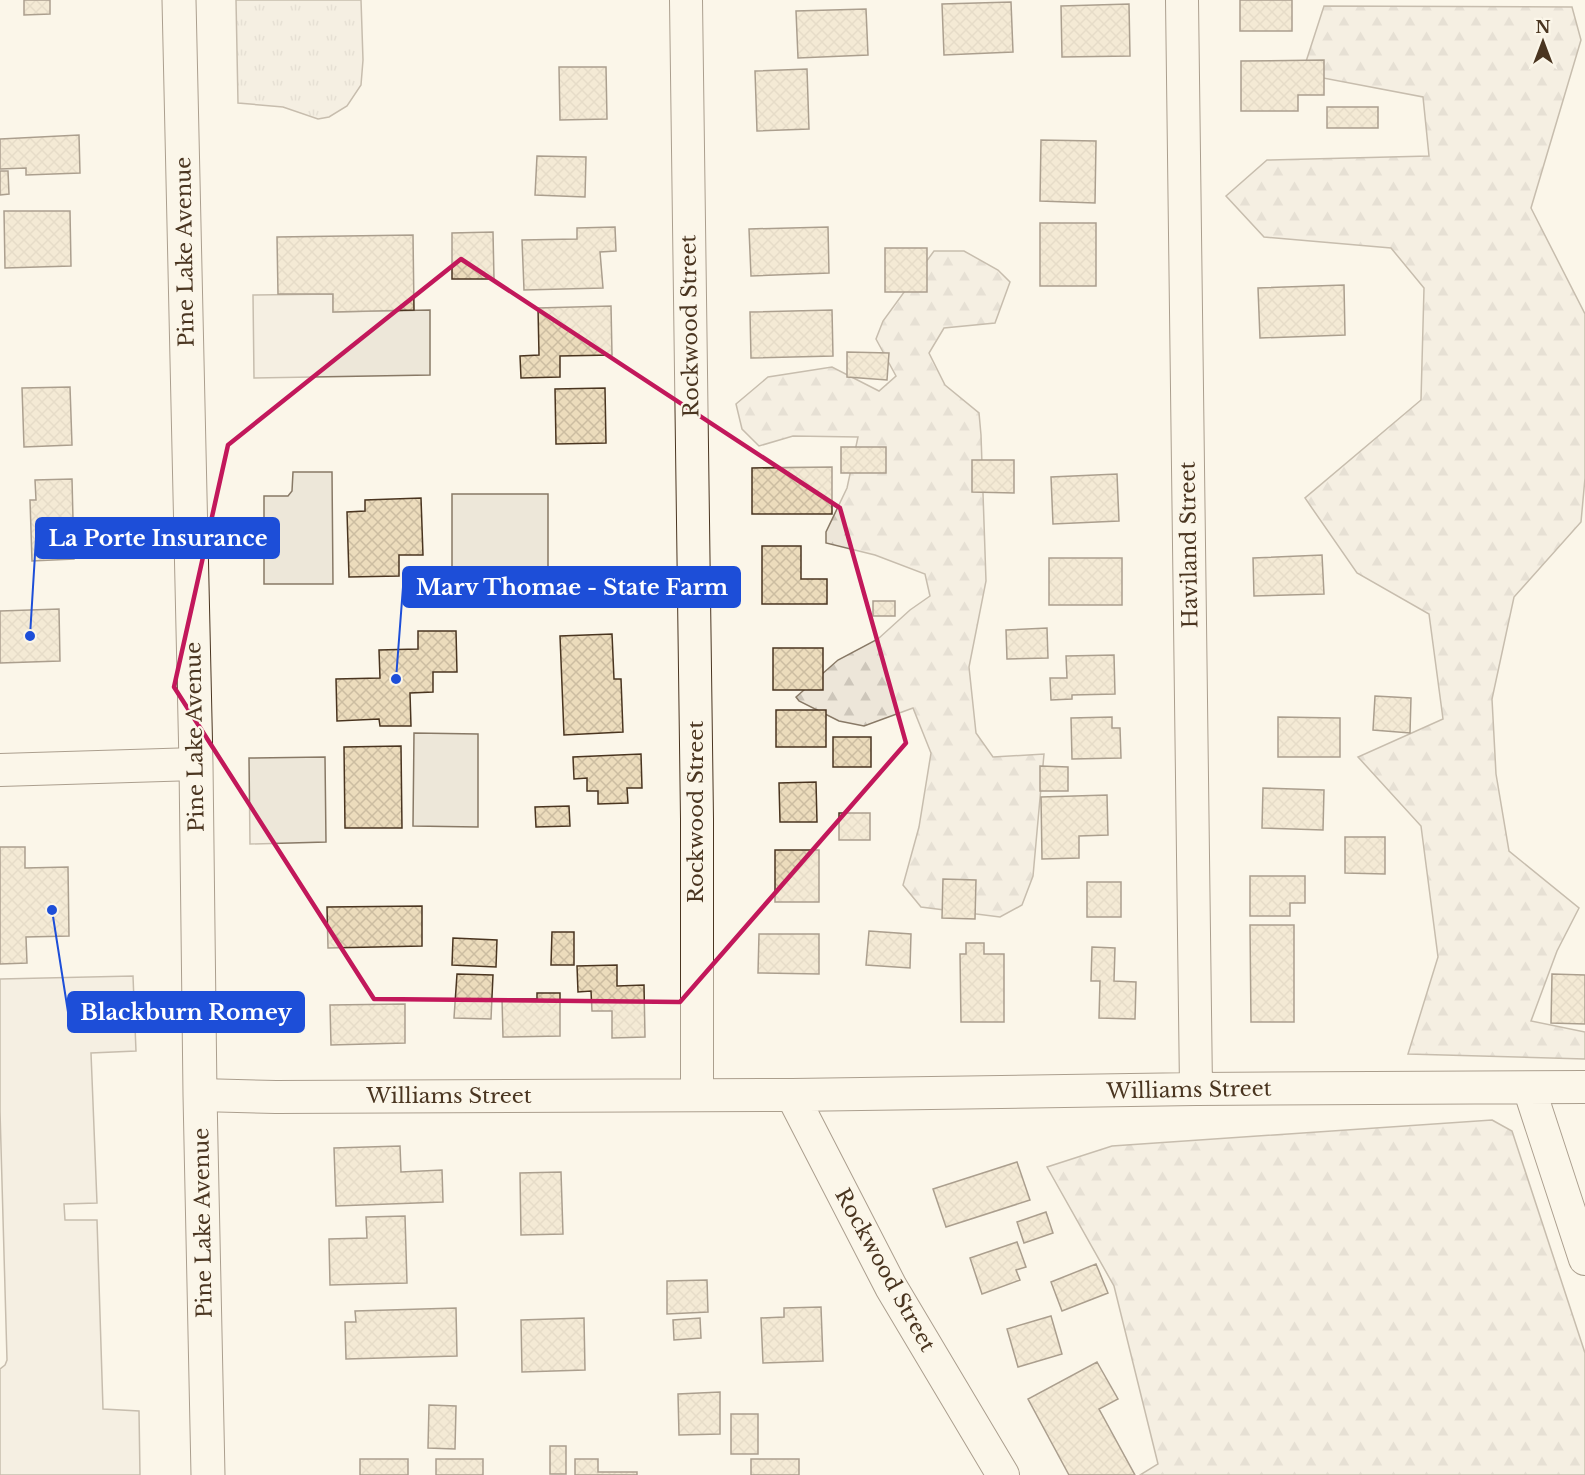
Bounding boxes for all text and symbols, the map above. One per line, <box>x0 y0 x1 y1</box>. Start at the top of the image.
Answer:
north arrow <box>1513 12 1573 72</box>
text: N <box>1535 17 1551 37</box>
street label: Pine Lake Avenue <box>170 157 200 347</box>
street label: Rockwood Street <box>675 234 705 418</box>
street label: Haviland Street <box>1175 461 1203 629</box>
callout: La Porte Insurance <box>36 518 279 558</box>
text: La Porte Insurance <box>48 525 268 552</box>
callout: Marv Thomae - State Farm <box>403 567 740 607</box>
text: Marv Thomae - State Farm <box>416 574 728 601</box>
street label: Pine Lake Avenue <box>180 642 210 832</box>
street label: Rockwood Street <box>683 721 709 903</box>
callout: Blackburn Romey <box>68 992 304 1032</box>
text: Blackburn Romey <box>80 999 293 1026</box>
street label: Williams Street <box>1105 1076 1272 1104</box>
street label: Williams Street <box>365 1083 532 1109</box>
street label: Pine Lake Avenue <box>188 1128 218 1318</box>
street label: Rockwood Street <box>829 1184 941 1356</box>

